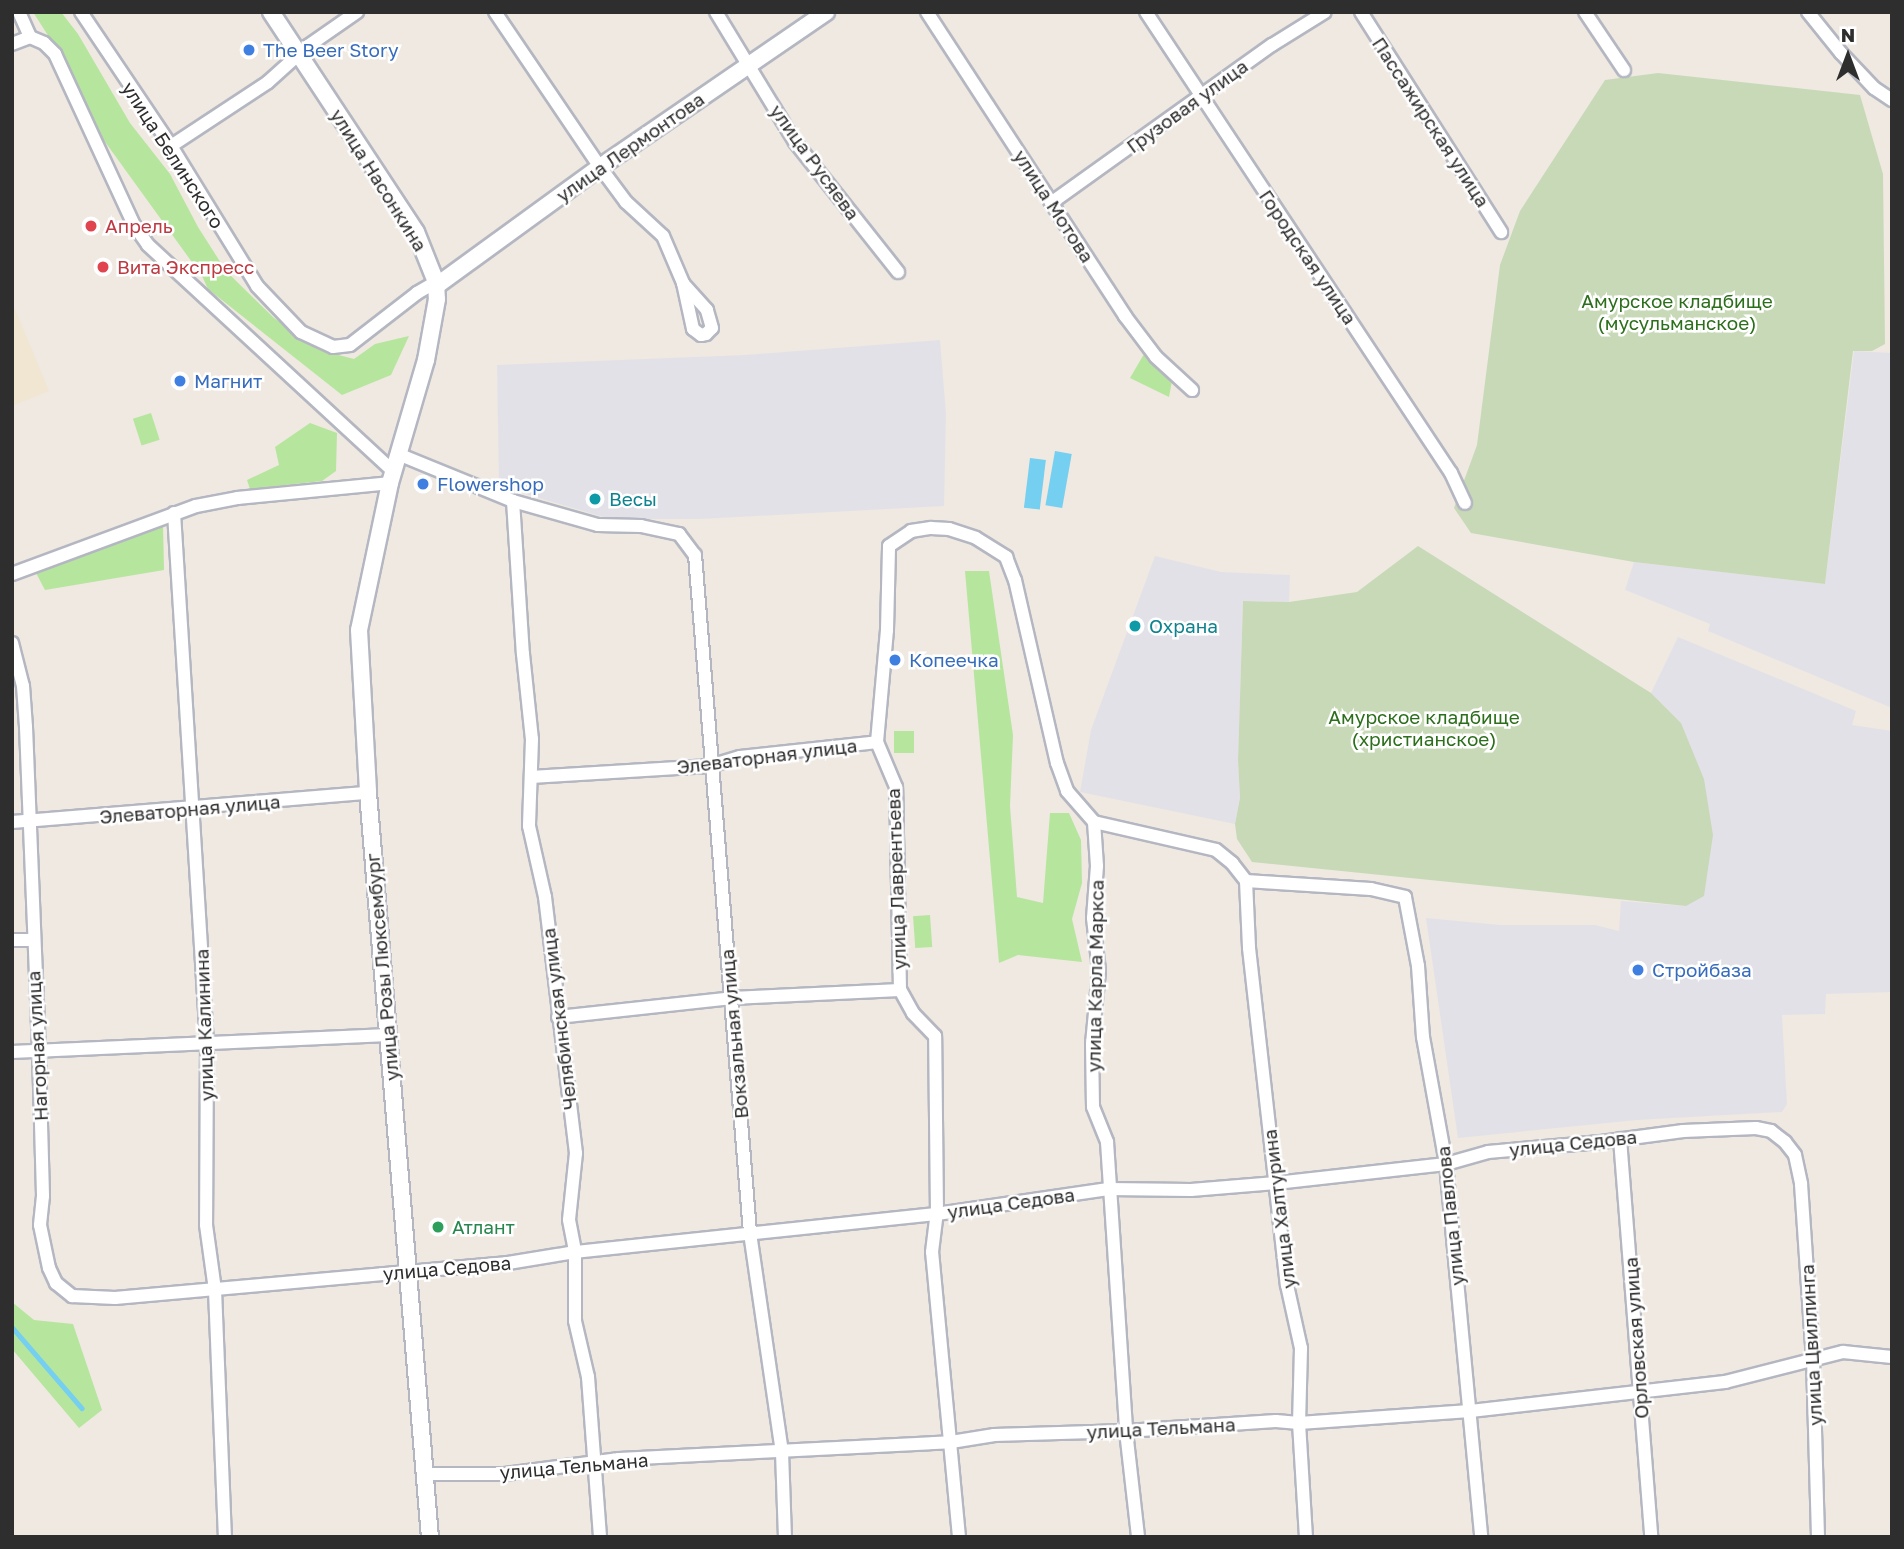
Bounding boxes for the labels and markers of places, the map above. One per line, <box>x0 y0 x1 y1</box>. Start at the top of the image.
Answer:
place label: The Beer Story <box>263 39 399 61</box>
marker: The Beer Story <box>241 42 257 58</box>
place label: Апрель <box>105 215 173 237</box>
marker: Апрель <box>83 218 99 234</box>
place label: Вита Экспресс <box>117 256 254 278</box>
marker: Вита Экспресс <box>95 259 111 275</box>
place label: Магнит <box>194 370 262 392</box>
marker: Магнит <box>172 373 188 389</box>
place label: Flowershop <box>437 473 544 495</box>
marker: Flowershop <box>415 476 431 492</box>
place label: Весы <box>609 488 657 510</box>
marker: Весы <box>587 491 603 507</box>
place label: Охрана <box>1149 615 1218 637</box>
marker: Охрана <box>1127 618 1143 634</box>
place label: Копеечка <box>909 649 999 671</box>
marker: Копеечка <box>887 652 903 668</box>
place label: Стройбаза <box>1652 959 1752 981</box>
marker: Стройбаза <box>1630 962 1646 978</box>
place label: Атлант <box>452 1216 515 1238</box>
marker: Атлант <box>430 1219 446 1235</box>

